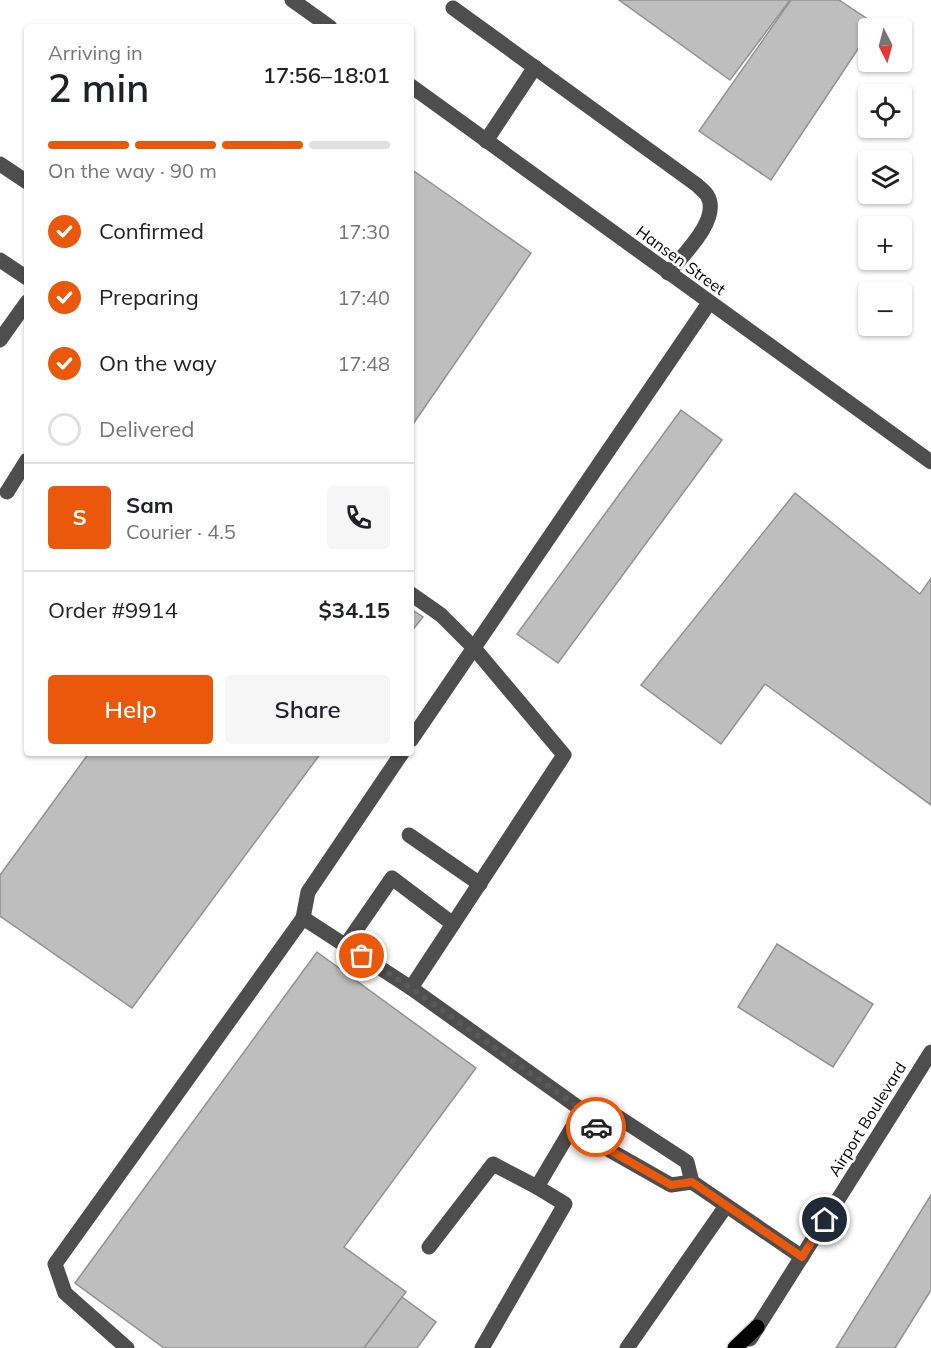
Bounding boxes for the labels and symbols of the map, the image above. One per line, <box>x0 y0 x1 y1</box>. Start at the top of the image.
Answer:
north arrow <box>858 18 912 72</box>
street label: Hansen Street <box>632 221 730 299</box>
pin <box>336 930 387 981</box>
street label: Airport Boulevard <box>824 1058 910 1180</box>
courier <box>566 1097 626 1157</box>
pin <box>799 1194 850 1245</box>

